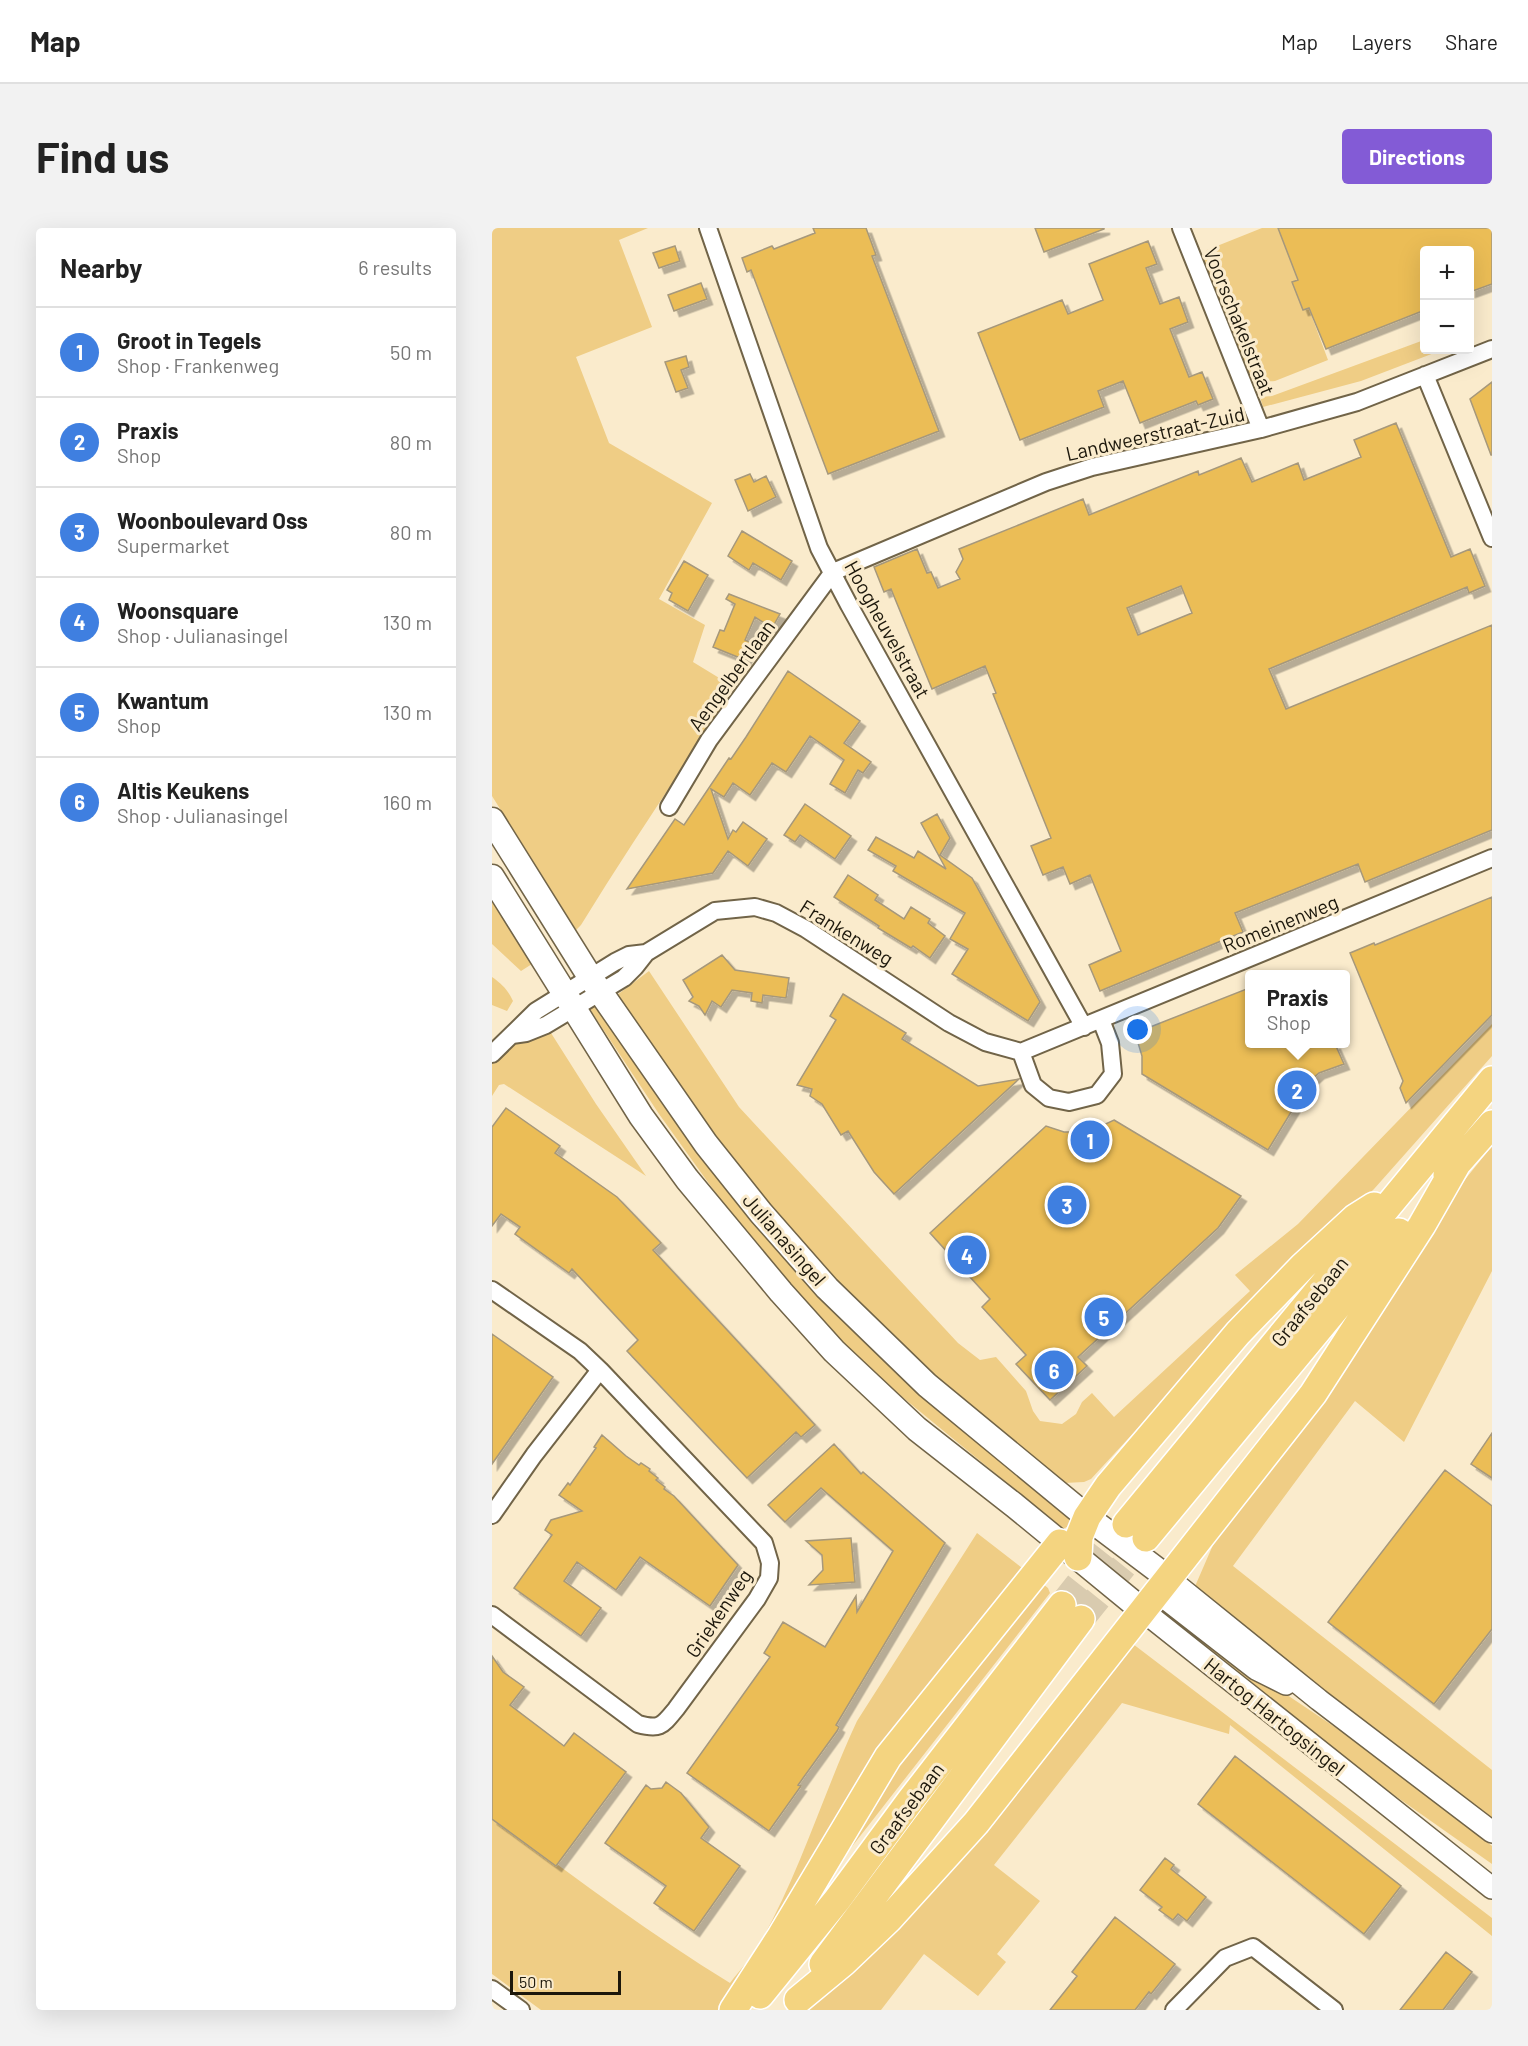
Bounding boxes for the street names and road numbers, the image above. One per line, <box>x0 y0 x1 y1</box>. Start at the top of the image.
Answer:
street label: Voorschakelstraat <box>1199 243 1281 399</box>
street label: Landweerstraat-Zuid <box>1063 401 1247 465</box>
street label: Hoogheuvelstraat <box>840 556 936 702</box>
street label: Aengelbertlaan <box>683 615 779 735</box>
street label: Romeinenweg <box>1219 889 1341 957</box>
street label: Frankenweg <box>796 894 898 970</box>
street label: Julianasingel <box>738 1188 832 1290</box>
street label: Graafsebaan <box>1265 1251 1353 1351</box>
street label: Griekenweg <box>680 1564 756 1662</box>
street label: Hartog Hartogsingel <box>1200 1652 1350 1780</box>
street label: Graafsebaan <box>864 1757 948 1859</box>

